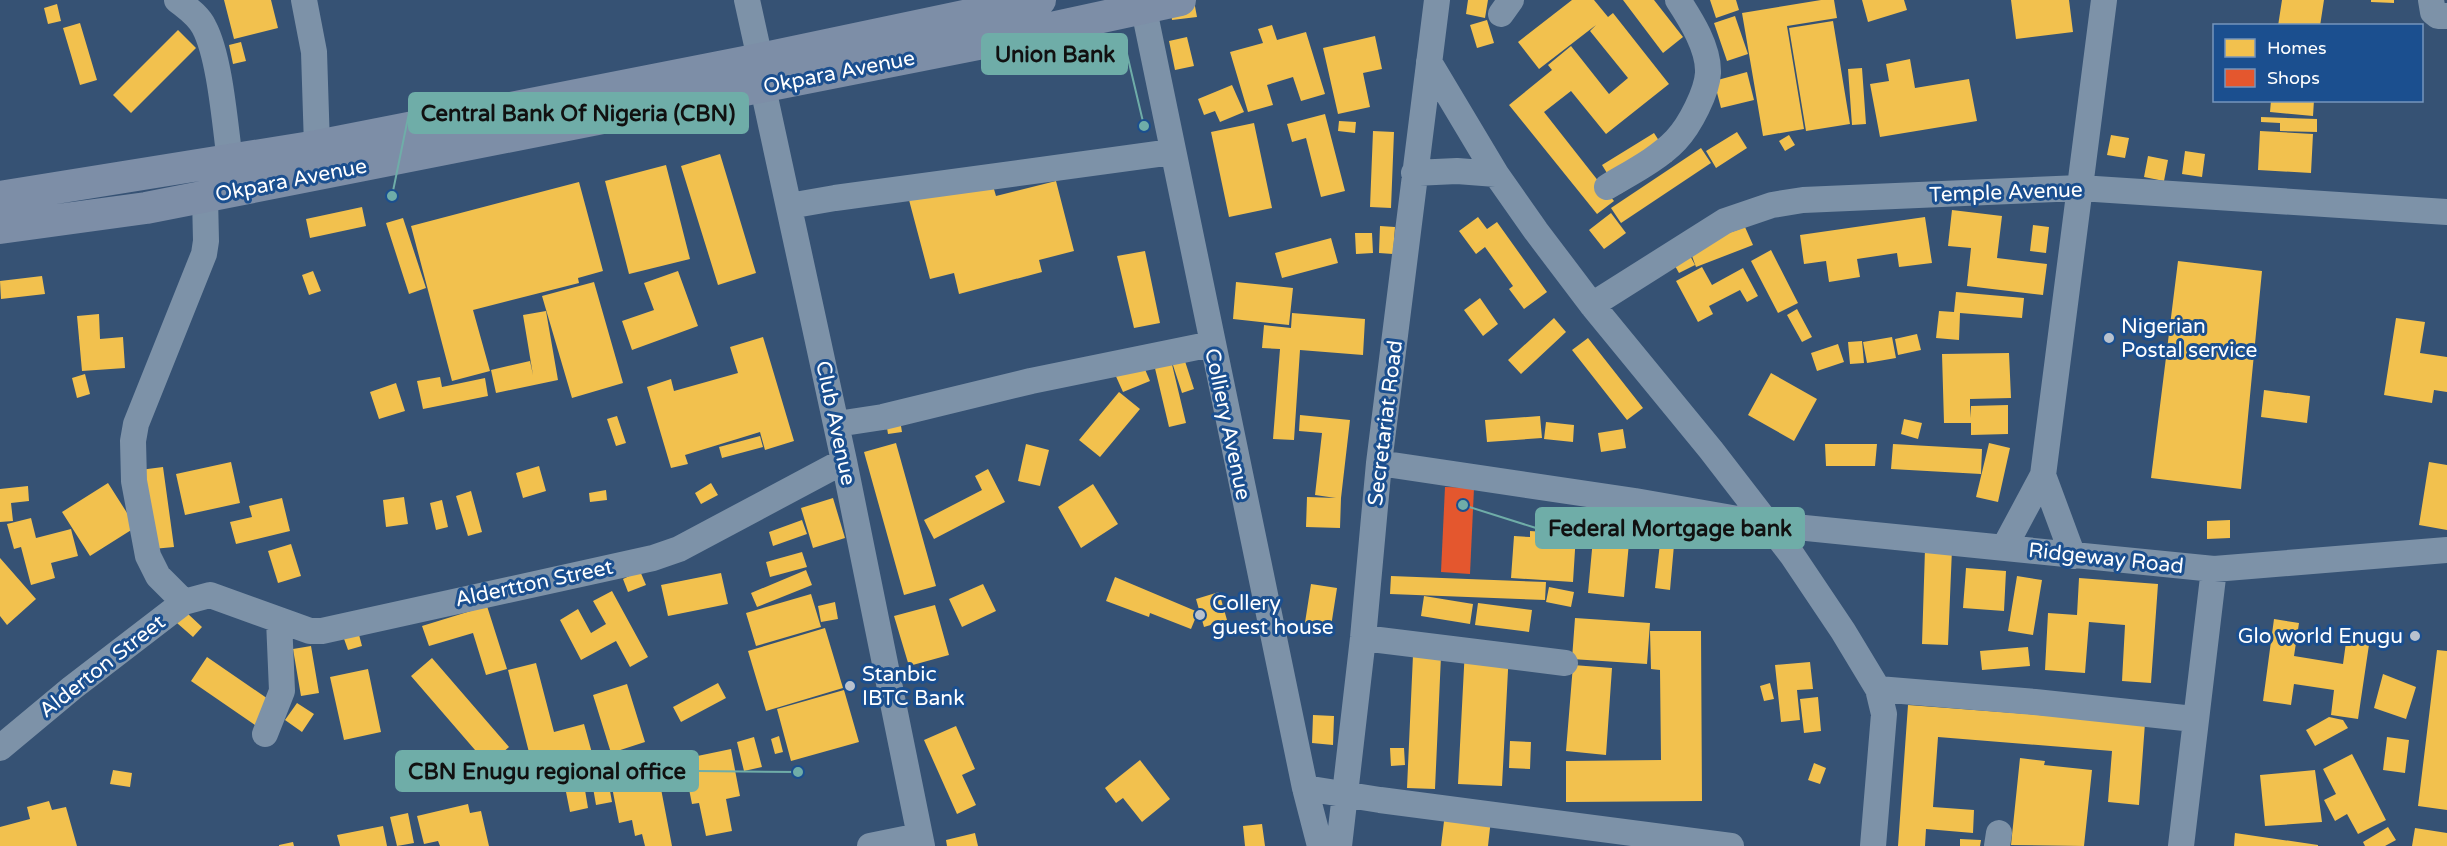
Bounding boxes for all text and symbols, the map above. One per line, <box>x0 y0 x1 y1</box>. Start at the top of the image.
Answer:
legend <box>2213 24 2423 102</box>
callout: Union Bank <box>982 34 1127 74</box>
text: Homes <box>2267 37 2327 59</box>
text: Union Bank <box>995 42 1115 68</box>
street label: Okpara Avenue <box>761 46 917 99</box>
text: Shops <box>2267 67 2320 89</box>
callout: Central Bank Of Nigeria (CBN) <box>409 93 748 133</box>
text: Central Bank Of Nigeria (CBN) <box>421 101 735 127</box>
street label: Okpara Avenue <box>213 154 369 207</box>
street label: Temple Avenue <box>1929 177 2083 208</box>
place label: Nigerian Postal service <box>2121 314 2258 363</box>
marker: Nigerian Postal service <box>2102 331 2116 345</box>
street label: Secretariat Road <box>1363 339 1408 507</box>
street label: Colliery Avenue <box>1199 346 1256 502</box>
street label: Club Avenue <box>810 359 861 488</box>
callout: Federal Mortgage bank <box>1536 508 1804 548</box>
text: Federal Mortgage bank <box>1548 516 1792 542</box>
street label: Ridgeway Road <box>2027 538 2185 579</box>
street label: Aldertton Street <box>453 555 615 612</box>
place label: Collery guest house <box>1212 591 1334 640</box>
marker: Collery guest house <box>1193 608 1207 622</box>
street label: Alderton Street <box>34 609 170 723</box>
place label: Glo world Enugu <box>2238 624 2403 649</box>
marker: Glo world Enugu <box>2408 629 2422 643</box>
place label: Stanbic IBTC Bank <box>862 662 965 711</box>
marker: Stanbic IBTC Bank <box>843 679 857 693</box>
callout: CBN Enugu regional office <box>396 751 698 791</box>
text: CBN Enugu regional office <box>408 759 686 785</box>

